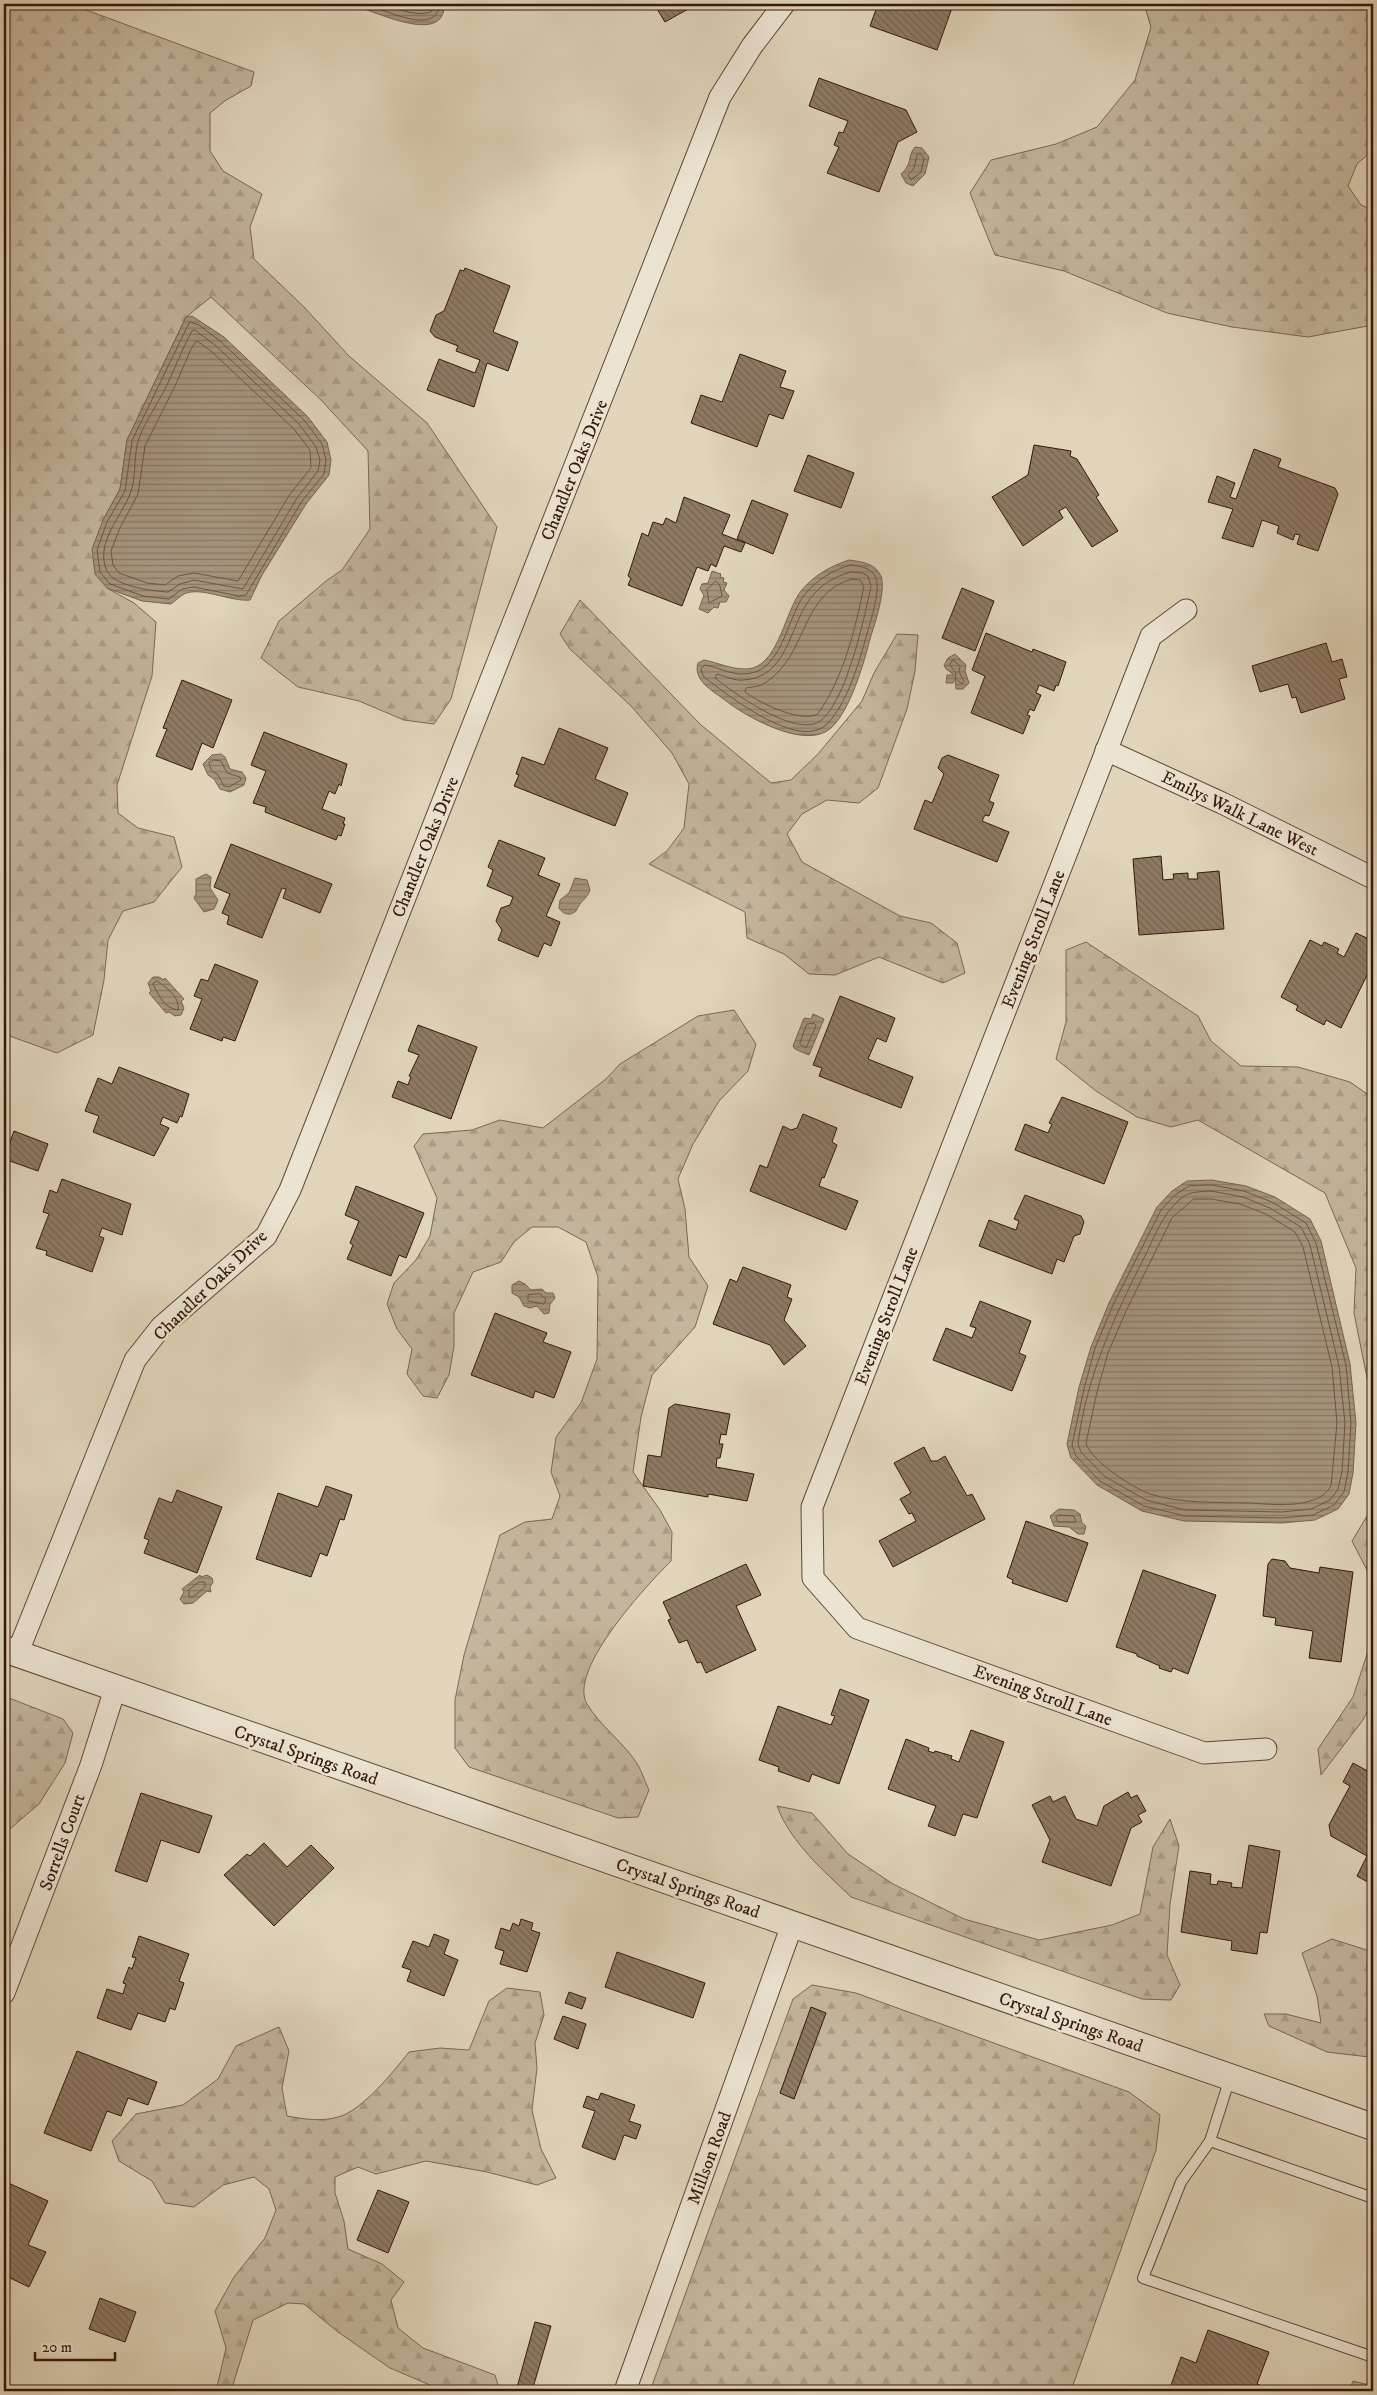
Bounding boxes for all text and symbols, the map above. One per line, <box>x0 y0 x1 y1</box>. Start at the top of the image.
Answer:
street label: Chandler Oaks Drive <box>537 397 613 544</box>
street label: Emilys Walk Lane West <box>1157 766 1322 862</box>
street label: Chandler Oaks Drive <box>388 774 464 921</box>
street label: Evening Stroll Lane <box>997 867 1070 1012</box>
street label: Chandler Oaks Drive <box>149 1226 272 1346</box>
street label: Evening Stroll Lane <box>850 1244 923 1389</box>
street label: Evening Stroll Lane <box>970 1661 1115 1731</box>
street label: Crystal Springs Road <box>231 1721 381 1791</box>
street label: Sorrells Court <box>35 1791 91 1894</box>
street label: Crystal Springs Road <box>613 1854 763 1924</box>
street label: Crystal Springs Road <box>996 1988 1146 2058</box>
street label: Millson Road <box>683 2109 737 2208</box>
scale bar <box>35 2330 115 2362</box>
text: 20 m <box>42 2338 72 2357</box>

